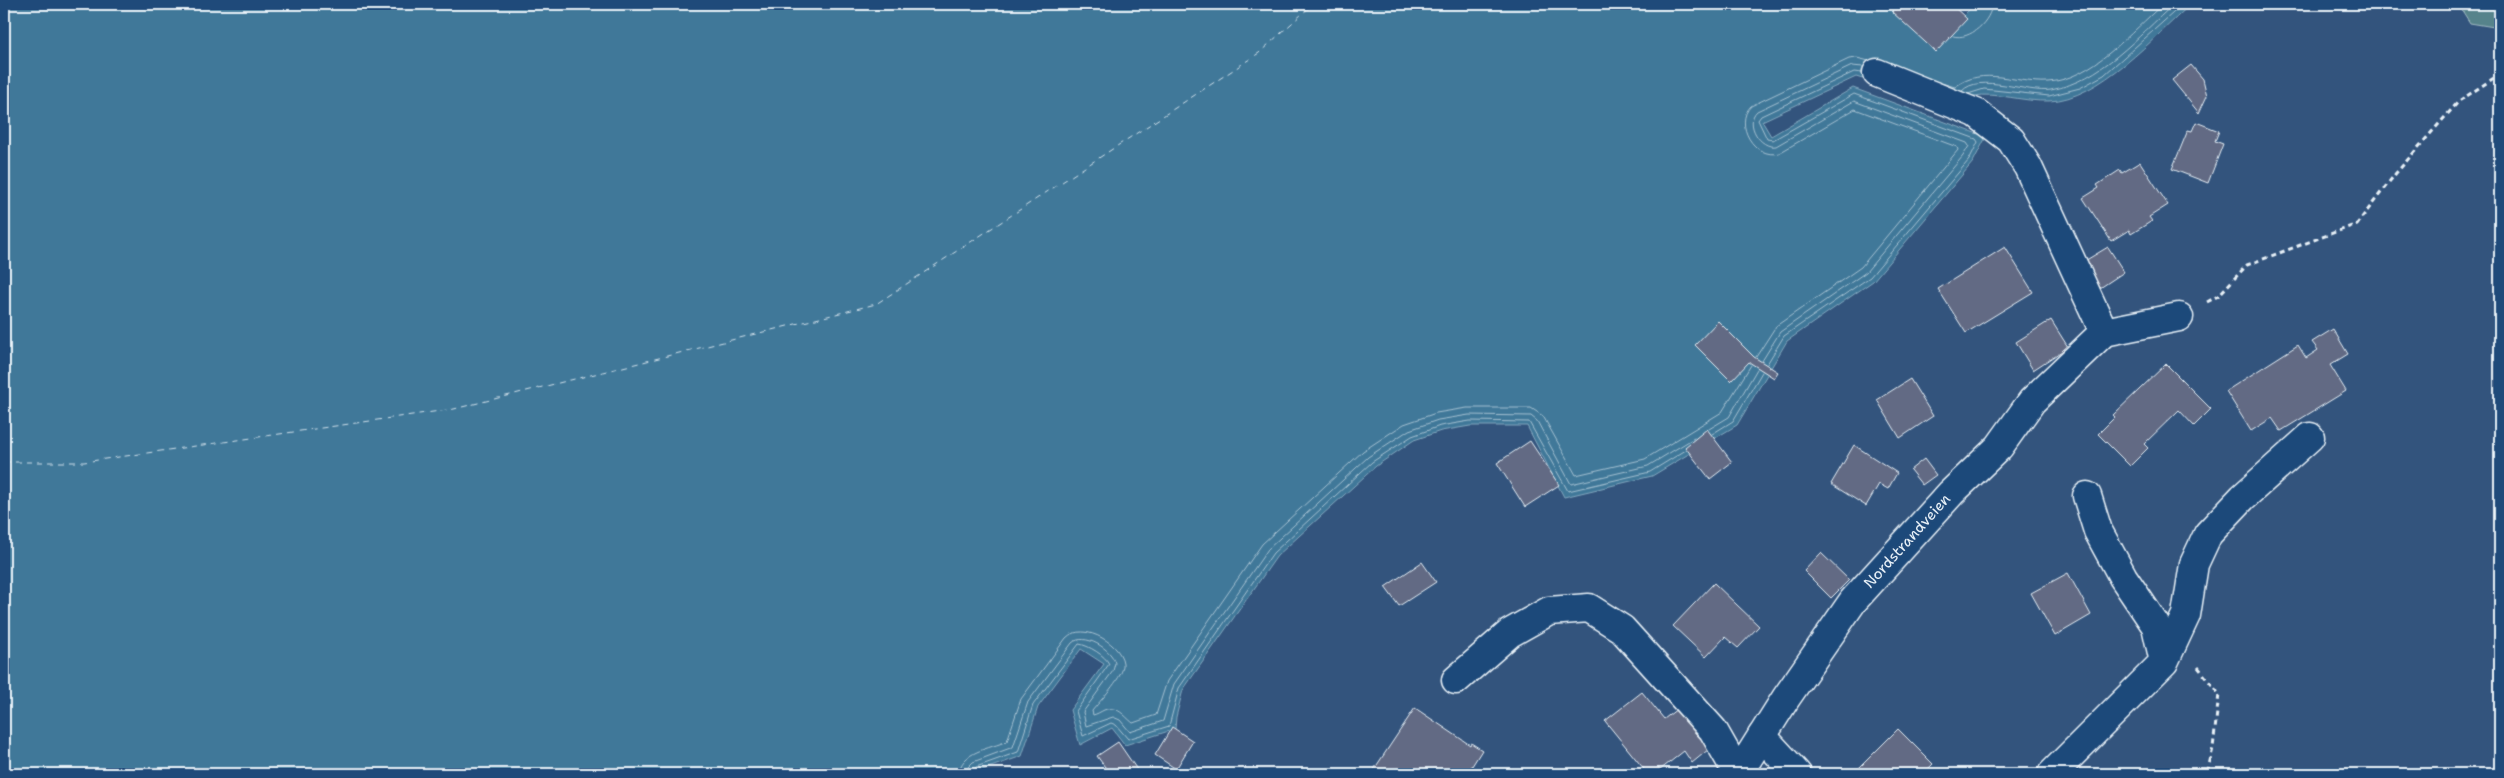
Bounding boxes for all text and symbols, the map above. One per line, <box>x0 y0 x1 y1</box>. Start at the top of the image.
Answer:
street label: Nordstrandveien <box>1859 489 1955 593</box>

